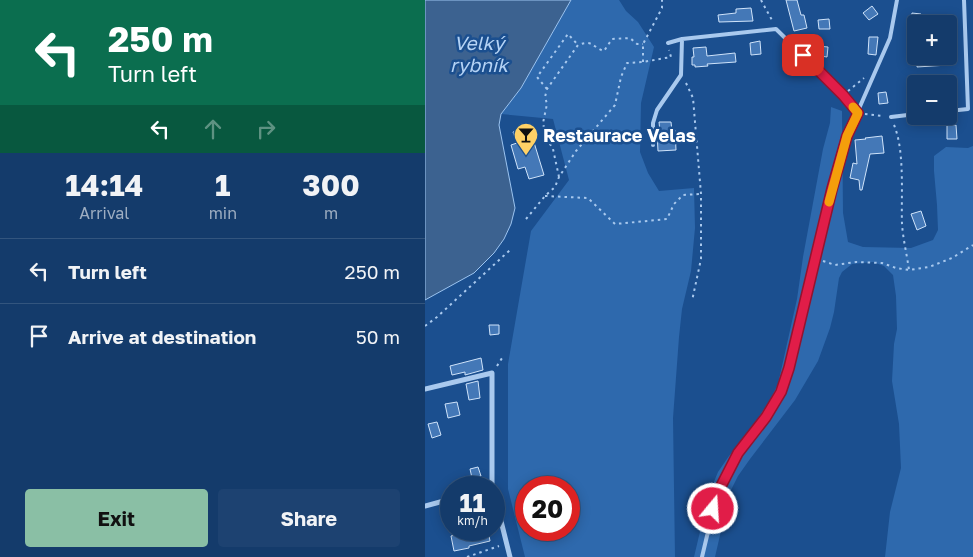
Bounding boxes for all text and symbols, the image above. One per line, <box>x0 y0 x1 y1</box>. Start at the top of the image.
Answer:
map controls <box>907 15 957 125</box>
button: + <box>907 15 957 65</box>
text: 250 m <box>108 18 213 60</box>
icon: left <box>25 20 90 85</box>
water label: Velký rybník <box>450 31 510 76</box>
pin <box>782 34 824 76</box>
icon: arrive <box>789 41 817 69</box>
text: Turn left <box>108 60 197 87</box>
button: − <box>907 75 957 125</box>
icon: left <box>146 115 174 143</box>
icon: ahead <box>199 115 227 143</box>
icon: right <box>252 115 280 143</box>
bar icon: Restaurace Velas <box>513 122 539 156</box>
place label: Restaurace Velas <box>543 124 696 146</box>
text: 14:14 <box>65 167 143 203</box>
text: 1 <box>215 167 231 203</box>
text: 300 <box>302 167 360 203</box>
text: Arrival <box>79 203 129 223</box>
text: min <box>209 203 237 223</box>
text: m <box>324 203 338 223</box>
icon: left <box>25 257 53 285</box>
text: Turn left <box>68 260 147 283</box>
text: 250 m <box>345 260 400 283</box>
icon: arrive <box>25 322 53 350</box>
text: Arrive at destination <box>68 325 256 348</box>
text: 50 m <box>356 325 400 348</box>
speed limit sign: 20 <box>515 476 580 541</box>
position arrow <box>686 482 738 534</box>
text: 11 <box>460 487 485 518</box>
button: Exit <box>25 489 208 547</box>
button: Share <box>218 489 400 547</box>
text: km/h <box>457 513 488 528</box>

